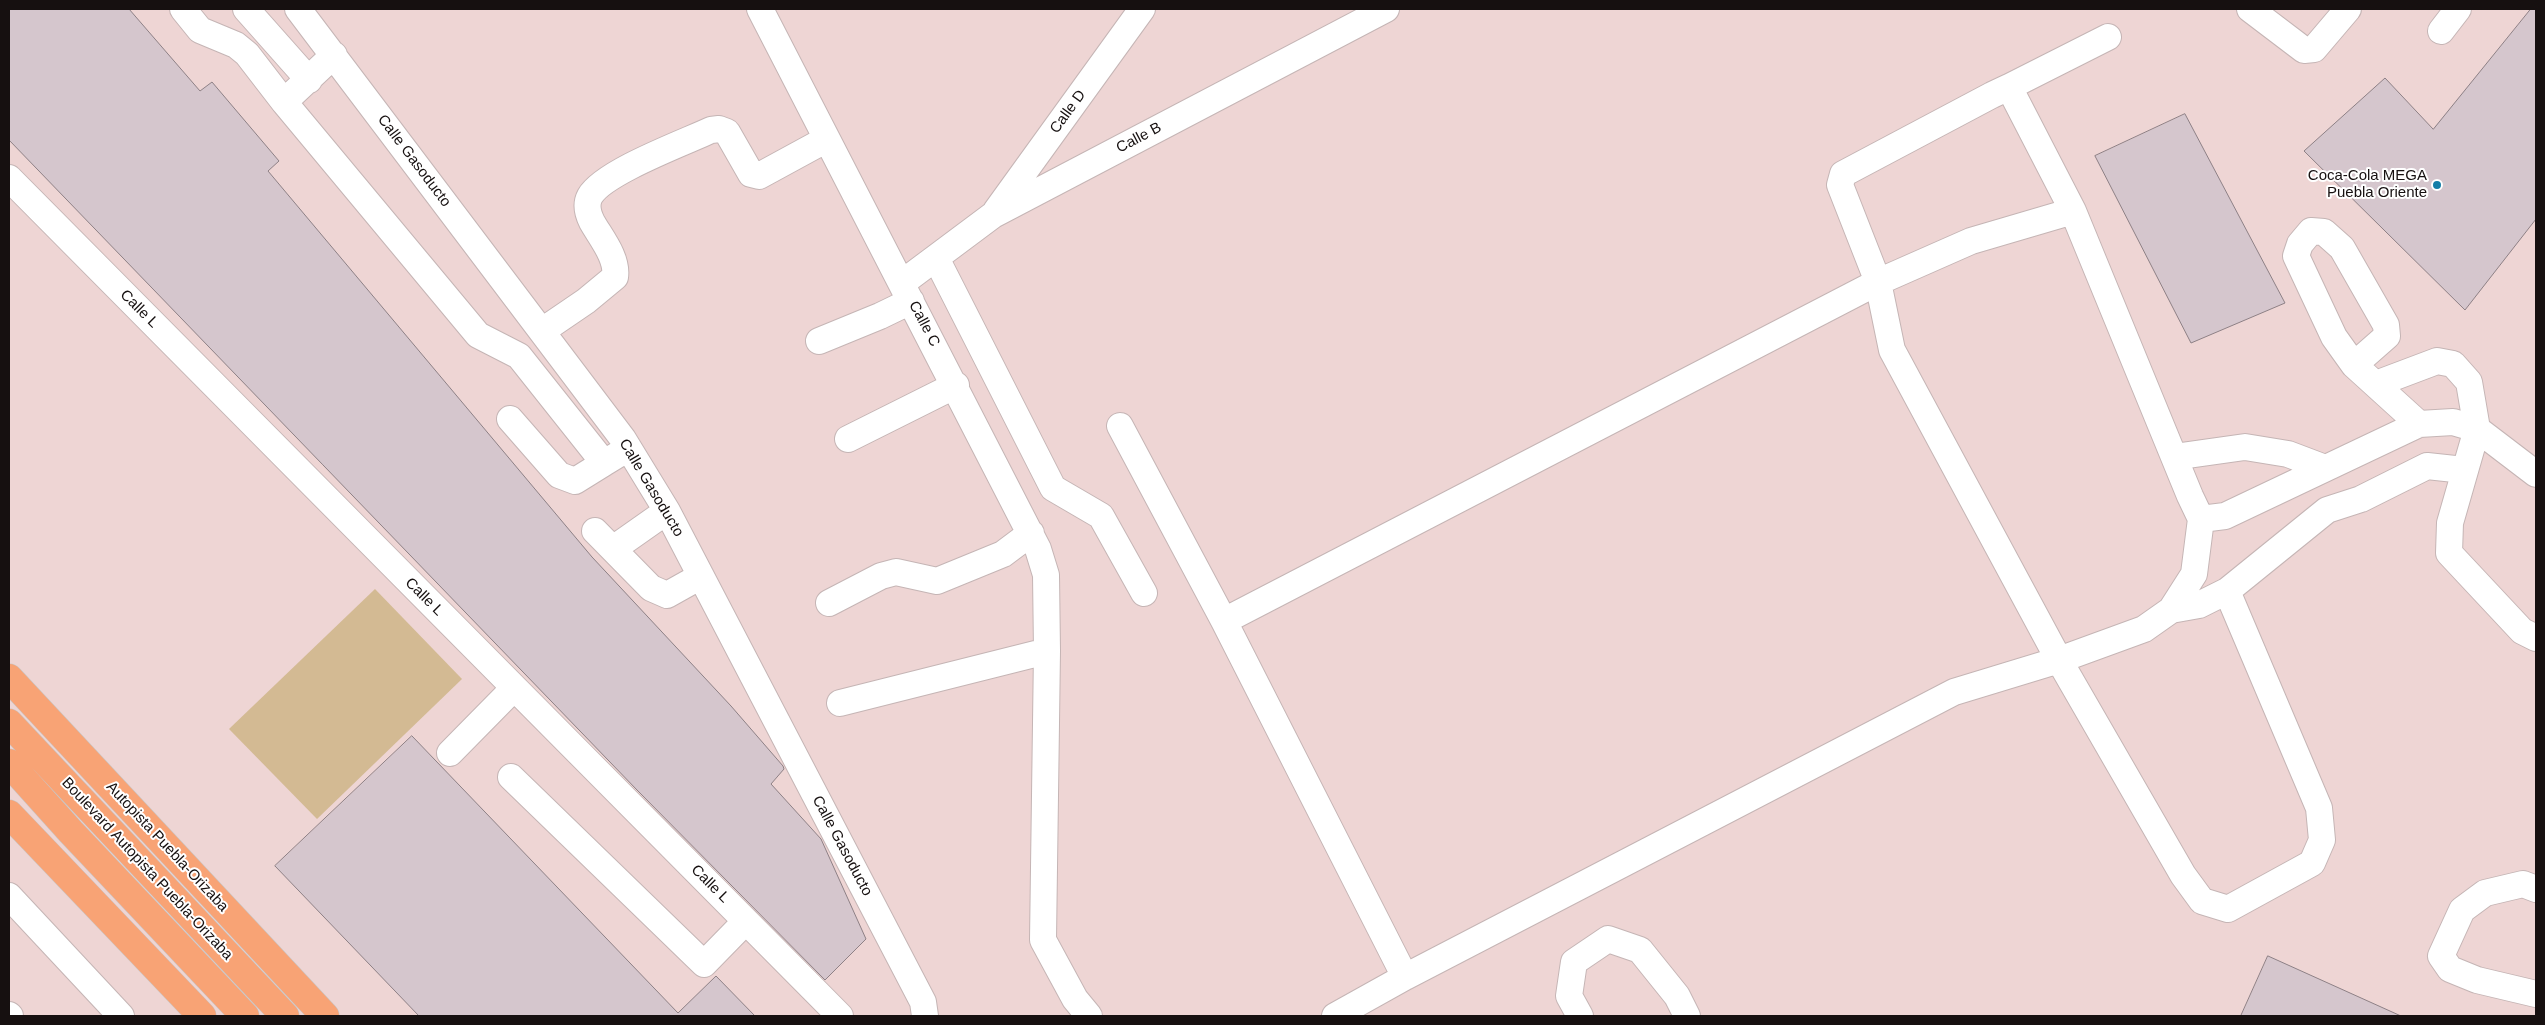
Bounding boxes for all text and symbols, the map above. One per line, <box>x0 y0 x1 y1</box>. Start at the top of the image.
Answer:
street label: Calle D <box>1046 87 1090 137</box>
street label: Calle Gasoducto <box>373 111 455 211</box>
street label: Calle B <box>1113 119 1165 157</box>
place label: Coca-Cola MEGA Puebla Oriente <box>2308 167 2427 202</box>
marker: Coca-Cola MEGA Puebla Oriente <box>2431 179 2443 191</box>
street label: Calle L <box>116 286 162 332</box>
street label: Calle C <box>905 298 943 350</box>
street label: Calle Gasoducto <box>615 436 687 540</box>
street label: Calle L <box>401 574 447 620</box>
street label: Boulevard Autopista Puebla-Orizaba <box>58 774 236 964</box>
street label: Autopista Puebla-Orizaba <box>102 778 232 916</box>
street label: Calle Gasoducto <box>808 793 876 899</box>
street label: Calle L <box>687 861 733 907</box>

